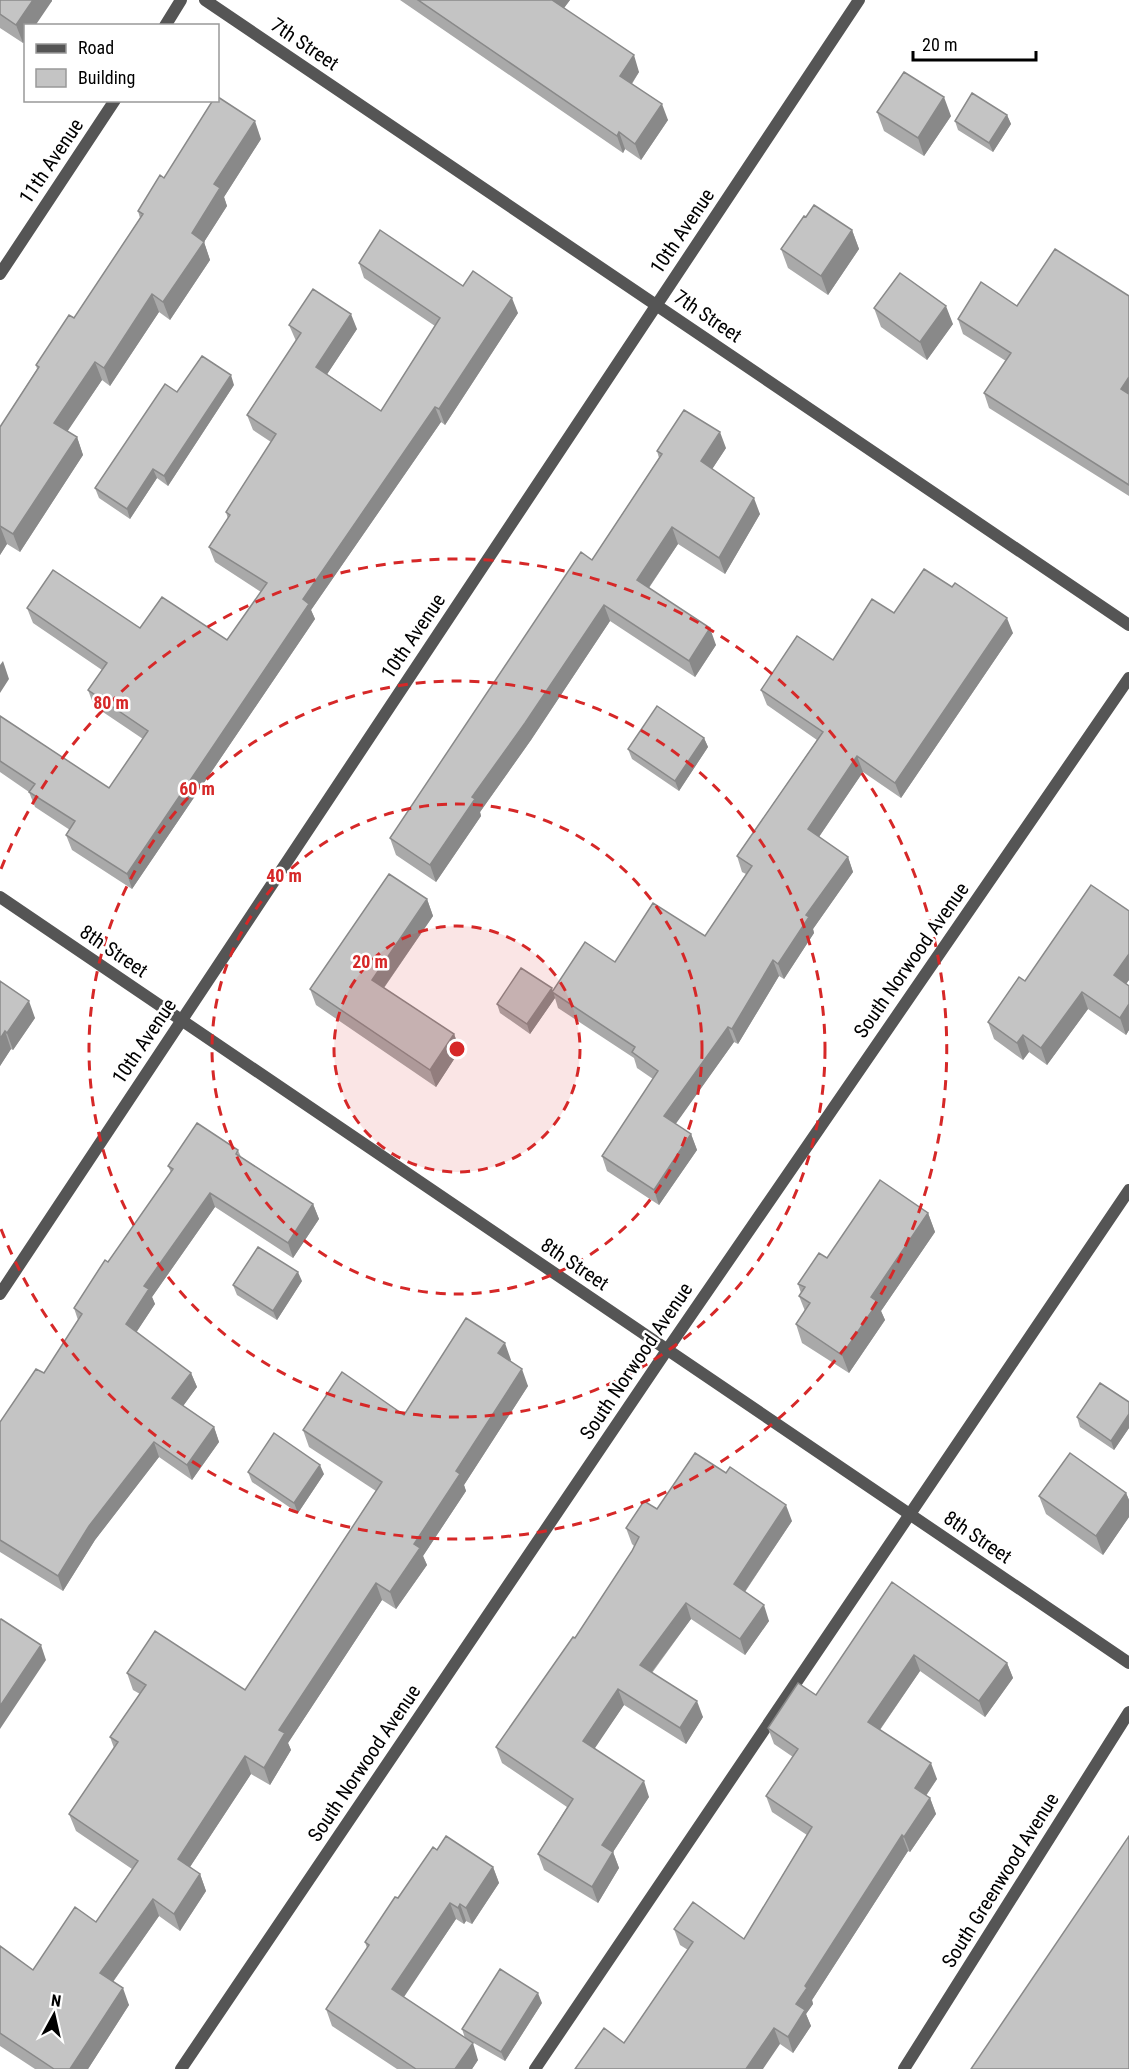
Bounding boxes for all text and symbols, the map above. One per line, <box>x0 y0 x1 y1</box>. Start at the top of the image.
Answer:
street label: 7th Street <box>266 13 344 75</box>
legend <box>24 24 219 102</box>
scale bar <box>913 24 1036 62</box>
text: 20 m <box>922 34 957 55</box>
text: Road <box>78 37 114 58</box>
text: Building <box>78 67 135 88</box>
street label: 11th Avenue <box>14 114 88 208</box>
street label: 10th Avenue <box>645 184 719 278</box>
street label: 7th Street <box>669 285 747 347</box>
street label: 10th Avenue <box>376 589 450 683</box>
text: 80 m <box>93 692 129 713</box>
text: 60 m <box>179 778 215 799</box>
text: 40 m <box>266 865 302 886</box>
street label: South Norwood Avenue <box>848 878 974 1042</box>
street label: 8th Street <box>75 920 153 982</box>
text: 20 m <box>352 951 388 972</box>
street label: 10th Avenue <box>107 994 181 1088</box>
centre of rings <box>447 1039 467 1059</box>
street label: 8th Street <box>536 1233 614 1295</box>
street label: South Norwood Avenue <box>575 1278 697 1444</box>
street label: 8th Street <box>939 1506 1017 1568</box>
street label: South Norwood Avenue <box>303 1680 425 1846</box>
street label: South Greenwood Avenue <box>936 1788 1064 1972</box>
north arrow <box>24 1985 84 2045</box>
text: N <box>50 1991 62 2011</box>

